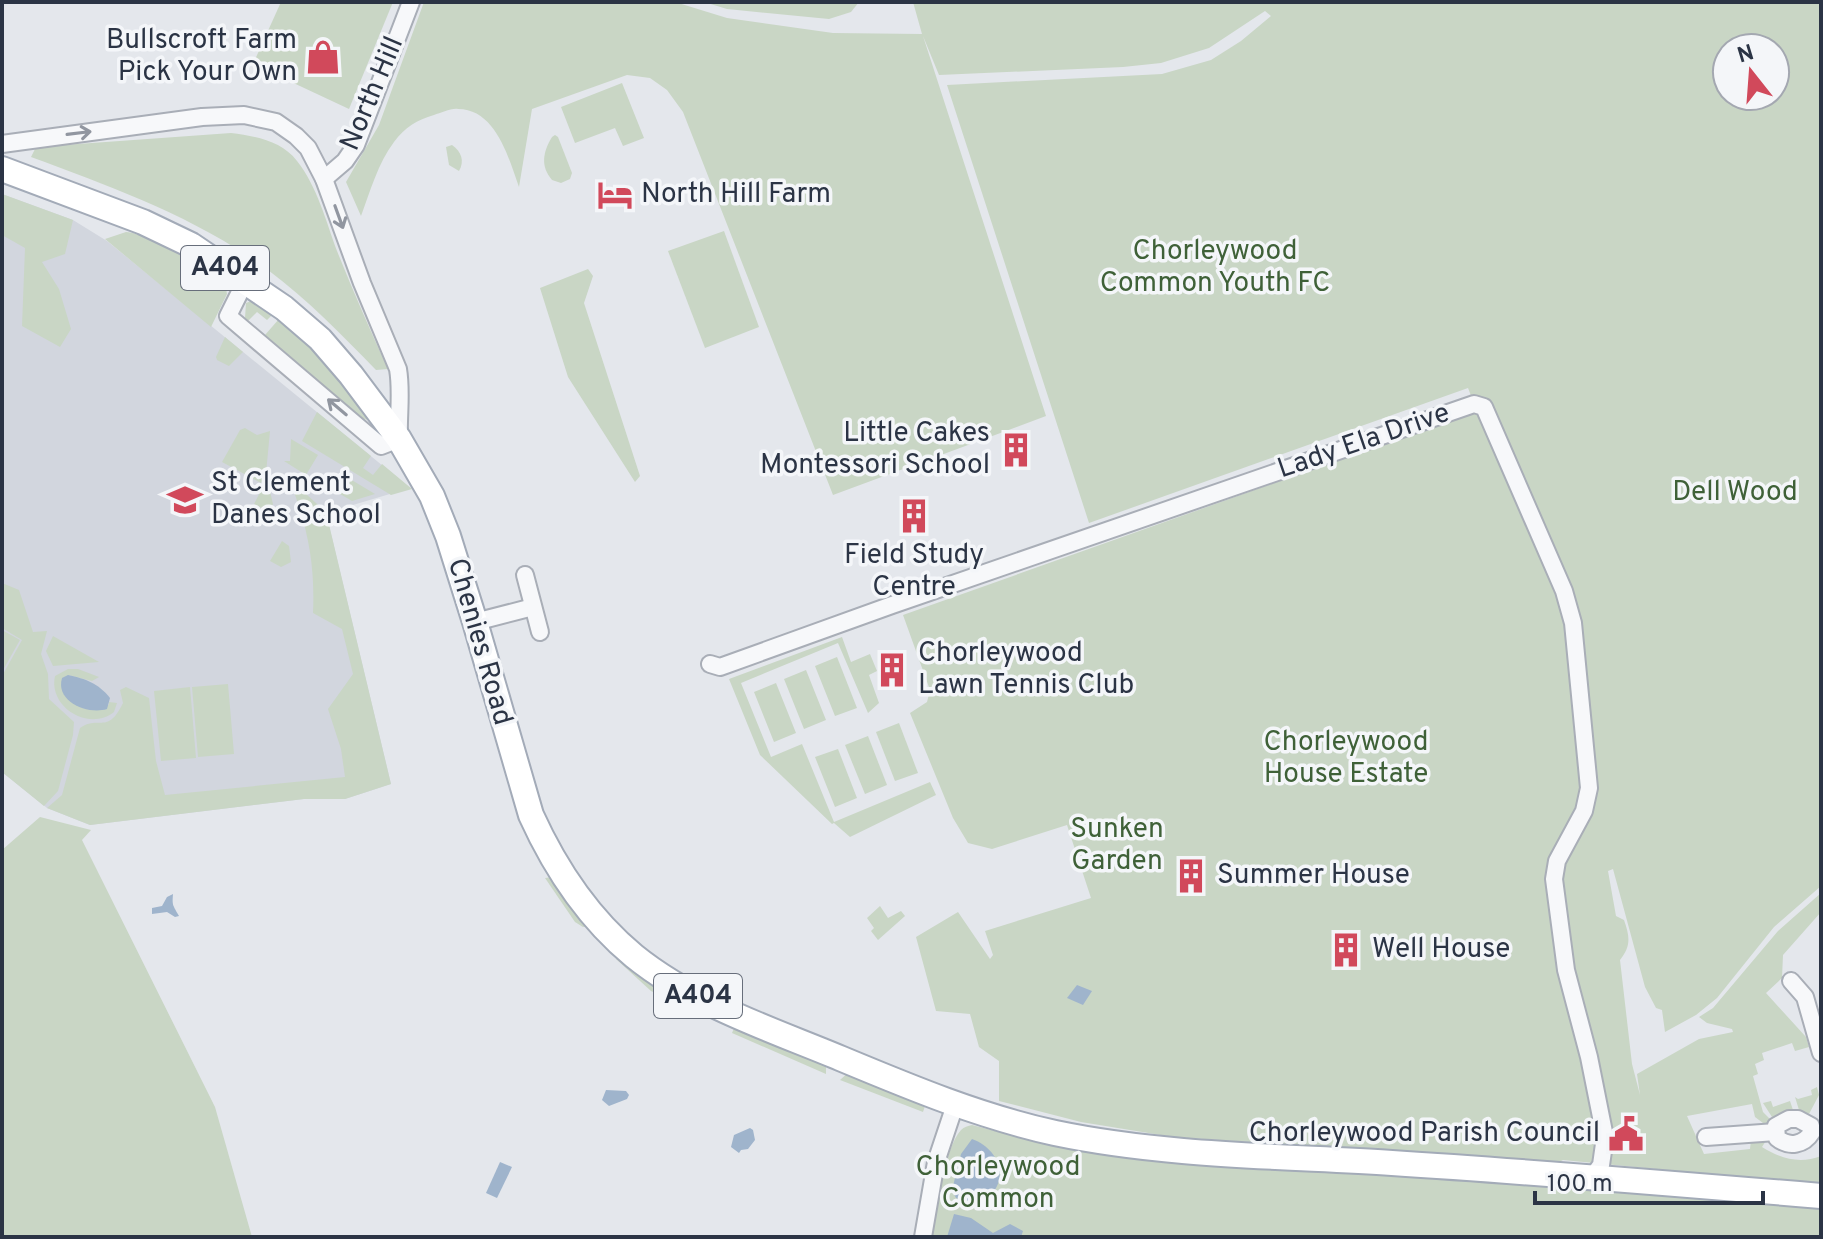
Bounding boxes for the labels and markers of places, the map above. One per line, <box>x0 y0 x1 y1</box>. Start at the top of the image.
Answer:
place label: Bullscroft Farm Pick Your Own <box>106 23 297 91</box>
shop icon: Bullscroft Farm Pick Your Own <box>304 38 342 76</box>
hotel icon: North Hill Farm <box>596 176 634 214</box>
place label: North Hill Farm <box>641 177 831 213</box>
place label: Little Cakes Montessori School <box>760 416 990 484</box>
building icon: Little Cakes Montessori School <box>997 431 1035 469</box>
place label: St Clement Danes School <box>211 466 381 534</box>
school or university icon: St Clement Danes School <box>166 481 204 519</box>
building icon: Field Study Centre <box>895 497 933 535</box>
place label: Field Study Centre <box>844 538 984 606</box>
place label: Chorleywood Lawn Tennis Club <box>918 636 1134 704</box>
building icon: Chorleywood Lawn Tennis Club <box>873 651 911 689</box>
building icon: Summer House <box>1172 857 1210 895</box>
place label: Summer House <box>1217 858 1410 894</box>
building icon: Well House <box>1327 931 1365 969</box>
place label: Well House <box>1372 932 1510 968</box>
public building icon: Chorleywood Parish Council <box>1607 1115 1645 1153</box>
place label: Chorleywood Parish Council <box>1249 1116 1600 1152</box>

